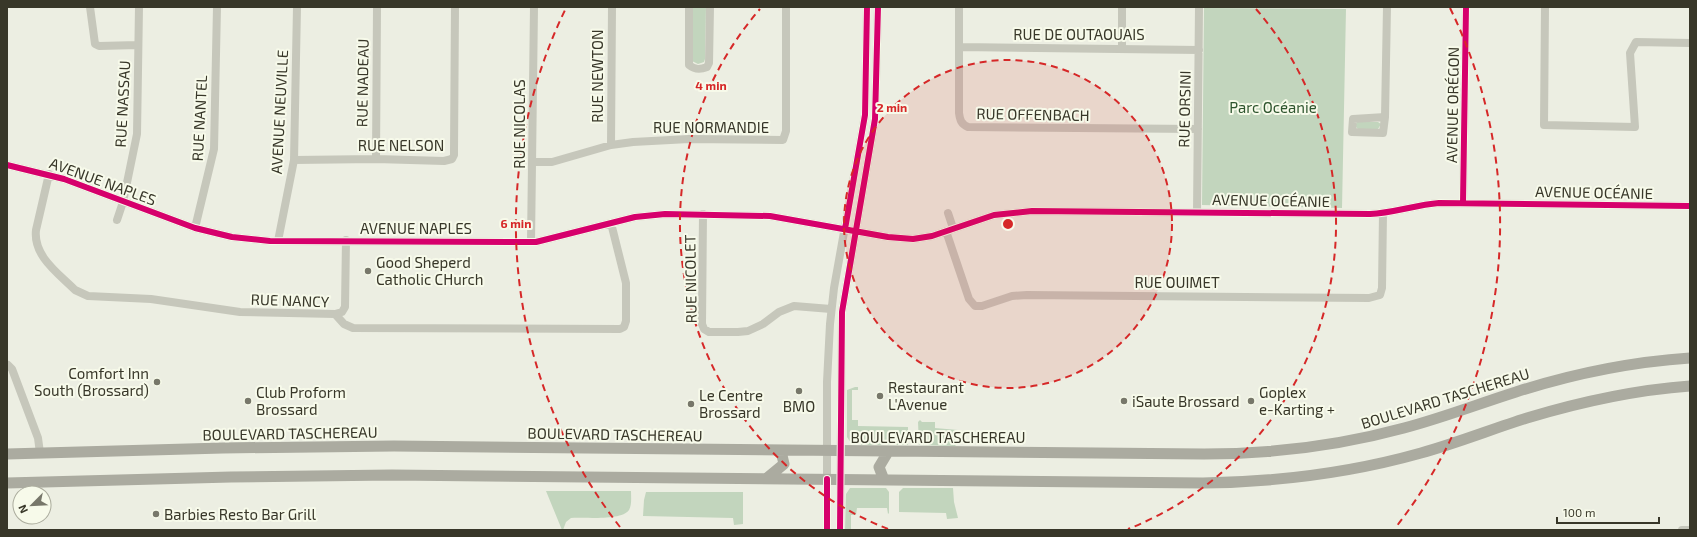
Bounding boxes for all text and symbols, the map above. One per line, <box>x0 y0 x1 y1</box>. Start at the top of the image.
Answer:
street label: RUE DE OUTAOUAIS <box>1013 25 1145 43</box>
street label: RUE NEWTON <box>588 29 606 123</box>
street label: RUE NADEAU <box>352 39 372 127</box>
street label: AVENUE ORÉGON <box>1442 47 1462 163</box>
street label: AVENUE NEUVILLE <box>267 49 291 175</box>
street label: RUE NASSAU <box>111 60 133 148</box>
street label: RUE ORSINI <box>1174 70 1194 148</box>
street label: RUE NANTEL <box>188 74 210 162</box>
text: 4 min <box>695 78 727 92</box>
street label: RUE NICOLAS <box>510 79 528 169</box>
park label: Parc Océanie <box>1229 98 1317 116</box>
text: 2 min <box>877 100 907 114</box>
street label: RUE OFFENBACH <box>976 104 1090 124</box>
street label: RUE NORMANDIE <box>653 118 769 136</box>
street label: RUE NELSON <box>358 136 444 154</box>
street label: AVENUE NAPLES <box>47 153 159 209</box>
street label: AVENUE OCÉANIE <box>1535 182 1653 202</box>
street label: AVENUE OCÉANIE <box>1212 190 1330 210</box>
text: 6 min <box>501 216 531 230</box>
centre of rings <box>1001 217 1015 231</box>
street label: AVENUE NAPLES <box>360 219 472 237</box>
street label: RUE NICOLET <box>680 234 700 324</box>
place label: Good Sheperd Catholic CHurch <box>376 253 484 288</box>
marker: Good Sheperd Catholic CHurch <box>363 266 373 276</box>
street label: RUE OUIMET <box>1134 273 1220 291</box>
street label: RUE NANCY <box>250 290 330 310</box>
place label: Comfort Inn South (Brossard) <box>34 364 149 399</box>
street label: BOULEVARD TASCHEREAU <box>1359 364 1531 432</box>
marker: Comfort Inn South (Brossard) <box>152 377 162 387</box>
place label: Restaurant L'Avenue <box>888 378 964 413</box>
place label: Club Proform Brossard <box>256 383 346 418</box>
place label: Goplex e-Karting + <box>1259 383 1335 418</box>
place label: Le Centre Brossard <box>699 386 763 421</box>
marker: BMO <box>794 386 804 396</box>
marker: Restaurant L'Avenue <box>875 391 885 401</box>
place label: iSaute Brossard <box>1132 392 1240 410</box>
marker: Club Proform Brossard <box>243 396 253 406</box>
marker: iSaute Brossard <box>1119 396 1129 406</box>
marker: Goplex e-Karting + <box>1246 396 1256 406</box>
place label: BMO <box>783 397 815 415</box>
marker: Le Centre Brossard <box>686 399 696 409</box>
street label: BOULEVARD TASCHEREAU <box>202 422 378 444</box>
street label: BOULEVARD TASCHEREAU <box>527 423 703 445</box>
street label: BOULEVARD TASCHEREAU <box>850 428 1026 446</box>
north arrow <box>12 485 52 525</box>
scale bar <box>1557 499 1659 525</box>
text: N <box>15 503 30 516</box>
place label: Barbies Resto Bar Grill <box>164 505 316 523</box>
text: 100 m <box>1563 505 1595 519</box>
marker: Barbies Resto Bar Grill <box>151 509 161 519</box>

